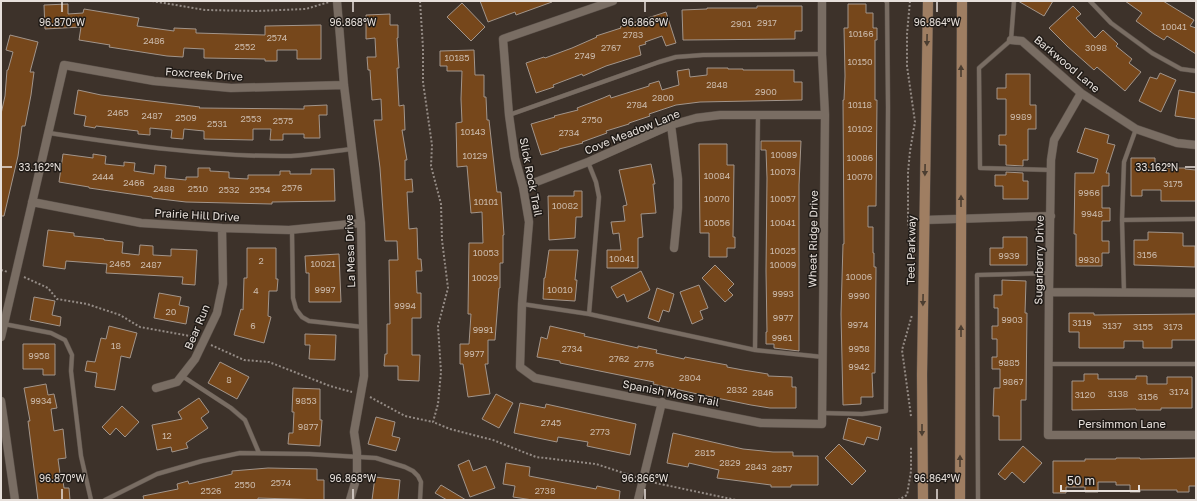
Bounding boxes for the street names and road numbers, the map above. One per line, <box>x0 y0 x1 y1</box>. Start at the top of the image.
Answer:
street label: Barkwood Lane <box>1032 32 1103 95</box>
street label: Foxcreek Drive <box>165 64 243 83</box>
street label: Cove Meadow Lane <box>582 106 681 157</box>
street label: Slick Rock Trail <box>517 136 546 218</box>
street label: Wheat Ridge Drive <box>805 190 820 288</box>
street label: Prairie Hill Drive <box>154 206 240 223</box>
street label: La Mesa Drive <box>342 214 357 288</box>
street label: Teel Parkway <box>903 215 918 285</box>
street label: Sugarberry Drive <box>1031 215 1046 305</box>
street label: Bear Run <box>181 302 212 351</box>
street label: Spanish Moss Trail <box>622 377 721 408</box>
street label: Persimmon Lane <box>1078 417 1166 430</box>

